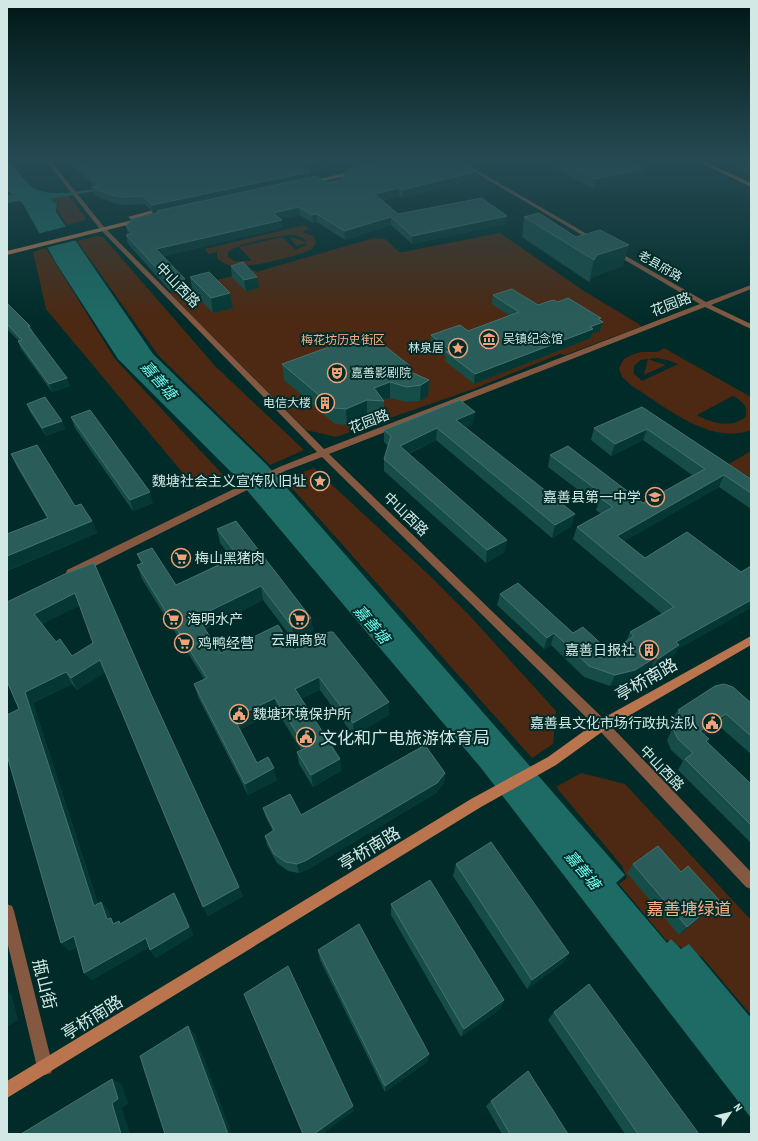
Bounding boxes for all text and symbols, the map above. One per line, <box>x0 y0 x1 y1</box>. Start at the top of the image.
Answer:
street label: 老县府路 <box>635 247 685 285</box>
street label: 中山西路 <box>152 259 204 311</box>
street label: 花园路 <box>648 288 694 320</box>
museum icon: 吴镇纪念馆 <box>478 328 500 350</box>
place label: 吴镇纪念馆 <box>503 331 563 347</box>
park label: 梅花坊历史街区 <box>301 332 385 348</box>
place icon: 林泉居 <box>447 337 469 359</box>
place label: 林泉居 <box>408 340 444 356</box>
water label: 嘉善塘 <box>136 356 184 406</box>
theatre icon: 嘉善影剧院 <box>326 362 348 384</box>
place label: 嘉善影剧院 <box>351 365 411 381</box>
building icon: 电信大楼 <box>314 392 336 414</box>
place label: 电信大楼 <box>263 395 311 411</box>
street label: 花园路 <box>346 405 392 437</box>
place icon: 魏塘社会主义宣传队旧址 <box>309 470 331 492</box>
place label: 魏塘社会主义宣传队旧址 <box>152 472 306 490</box>
school or university icon: 嘉善县第一中学 <box>644 486 666 508</box>
street label: 中山西路 <box>380 488 432 540</box>
place label: 嘉善县第一中学 <box>543 488 641 506</box>
supermarket icon: 梅山黑猪肉 <box>170 547 192 569</box>
place label: 梅山黑猪肉 <box>195 549 265 567</box>
water label: 嘉善塘 <box>349 600 397 650</box>
supermarket icon: 海明水产 <box>162 608 184 630</box>
supermarket icon: 云鼎商贸 <box>288 608 310 630</box>
place label: 海明水产 <box>187 610 243 628</box>
place label: 云鼎商贸 <box>271 631 327 649</box>
supermarket icon: 鸡鸭经营 <box>173 632 195 654</box>
place label: 鸡鸭经营 <box>198 634 254 652</box>
building icon: 嘉善日报社 <box>638 639 660 661</box>
place label: 嘉善日报社 <box>565 641 635 659</box>
street label: 亭桥南路 <box>611 652 681 706</box>
public building icon: 魏塘环境保护所 <box>228 703 250 725</box>
place label: 魏塘环境保护所 <box>253 705 351 723</box>
public building icon: 嘉善县文化市场行政执法队 <box>701 712 723 734</box>
place label: 嘉善县文化市场行政执法队 <box>530 714 698 732</box>
public building icon: 文化和广电旅游体育局 <box>295 726 317 748</box>
place label: 文化和广电旅游体育局 <box>320 726 490 749</box>
street label: 中山西路 <box>636 742 688 794</box>
street label: 亭桥南路 <box>334 821 404 875</box>
water label: 嘉善塘 <box>560 846 607 896</box>
park label: 嘉善塘绿道 <box>647 897 732 920</box>
street label: 甁山街 <box>28 956 62 1012</box>
street label: 亭桥南路 <box>57 989 127 1045</box>
north arrow <box>710 1093 750 1133</box>
text: N <box>731 1101 746 1114</box>

